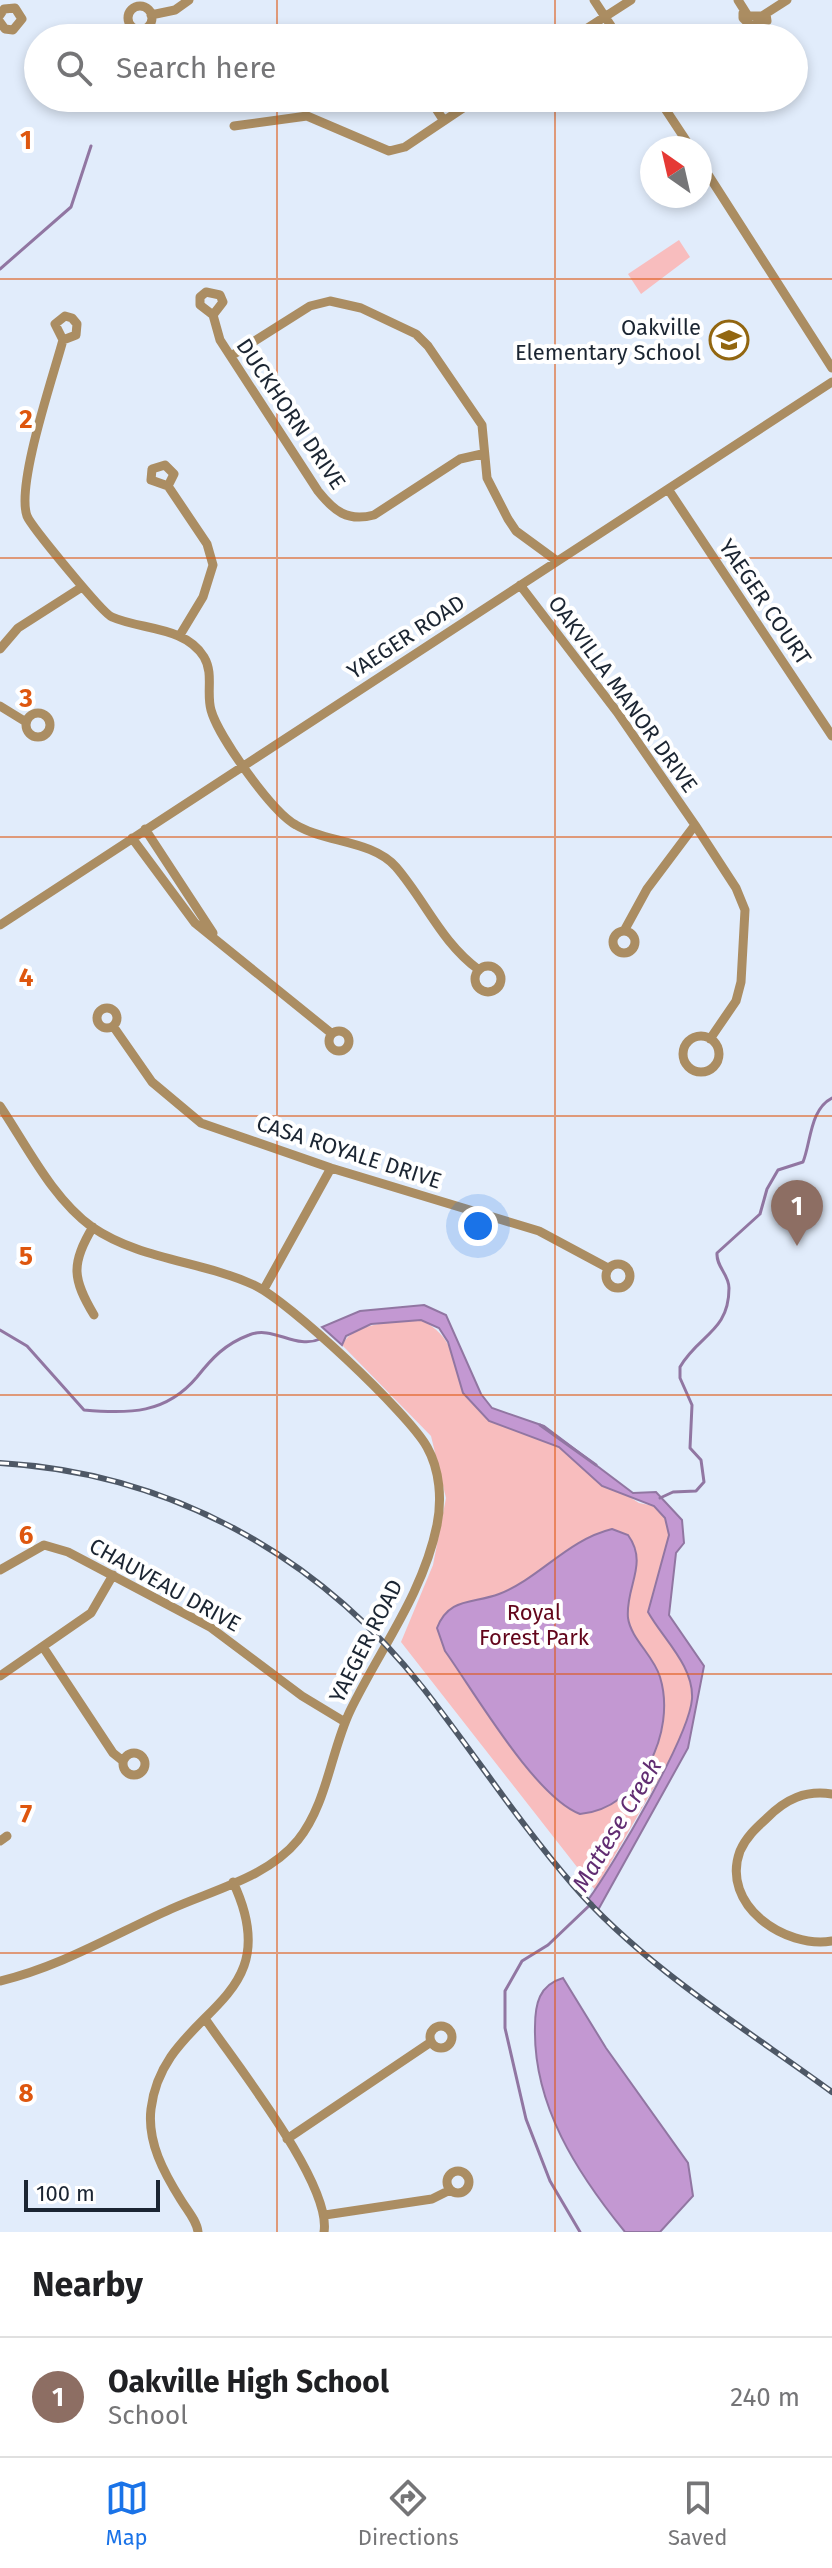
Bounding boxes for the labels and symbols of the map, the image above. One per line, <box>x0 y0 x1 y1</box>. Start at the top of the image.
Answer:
text: 1 <box>20 125 32 156</box>
north arrow <box>640 136 712 208</box>
place label: Oakville Elementary School <box>515 314 701 366</box>
school or university icon: Oakville Elementary School <box>708 319 750 361</box>
street label: DUCKHORN DRIVE <box>231 333 351 495</box>
text: 2 <box>19 404 33 435</box>
street label: YAEGER COURT <box>713 534 817 671</box>
street label: YAEGER ROAD <box>342 589 470 685</box>
street label: OAKVILLA MANOR DRIVE <box>543 590 703 798</box>
text: 3 <box>18 683 33 714</box>
text: 4 <box>19 962 34 993</box>
street label: CASA ROYALE DRIVE <box>253 1109 445 1195</box>
pin: 1 <box>771 1180 823 1246</box>
your location <box>458 1206 498 1246</box>
text: 5 <box>19 1241 33 1272</box>
text: 6 <box>19 1520 34 1551</box>
street label: CHAUVEAU DRIVE <box>85 1532 245 1638</box>
street label: YAEGER ROAD <box>323 1575 409 1707</box>
park label: Royal Forest Park <box>479 1599 590 1651</box>
water label: Mattese Creek <box>566 1754 668 1896</box>
text: 7 <box>20 1799 32 1830</box>
text: 8 <box>18 2078 34 2109</box>
scale bar <box>24 2176 160 2212</box>

